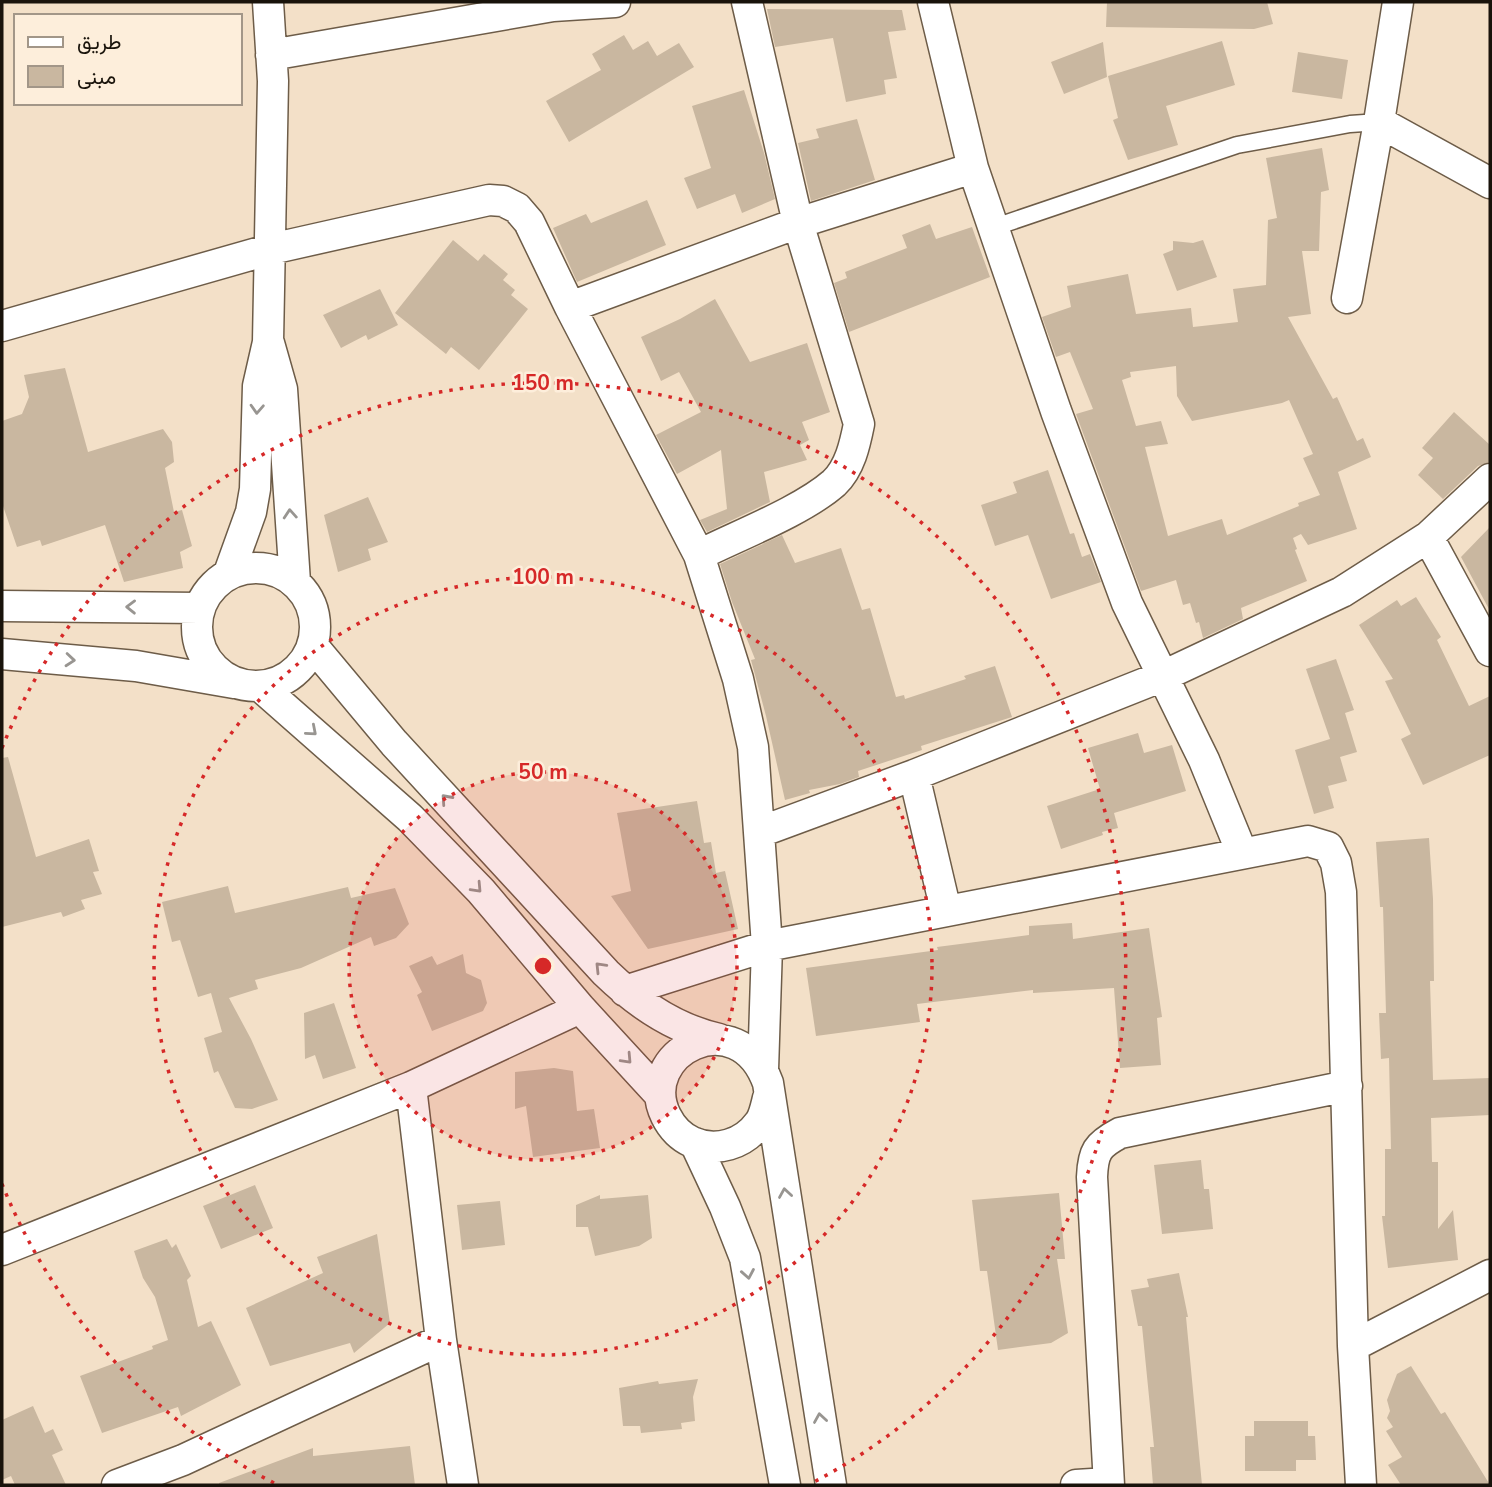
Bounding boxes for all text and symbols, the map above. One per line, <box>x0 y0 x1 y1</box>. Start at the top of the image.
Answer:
legend <box>14 14 242 105</box>
text: طريق <box>77 28 122 56</box>
text: مبنى <box>77 63 116 91</box>
text: 150 m <box>512 369 574 397</box>
one-way arrow <box>249 404 264 415</box>
one-way arrow <box>283 508 298 519</box>
text: 100 m <box>512 563 574 591</box>
one-way arrow <box>125 599 136 615</box>
one-way arrow <box>65 652 76 667</box>
one-way arrow <box>304 723 317 736</box>
text: 50 m <box>518 758 568 786</box>
one-way arrow <box>441 794 454 807</box>
one-way arrow <box>469 880 482 893</box>
centre of rings <box>531 954 555 978</box>
one-way arrow <box>595 962 608 975</box>
one-way arrow <box>619 1051 631 1064</box>
one-way arrow <box>778 1187 793 1199</box>
one-way arrow <box>740 1268 755 1280</box>
one-way arrow <box>813 1412 828 1424</box>

